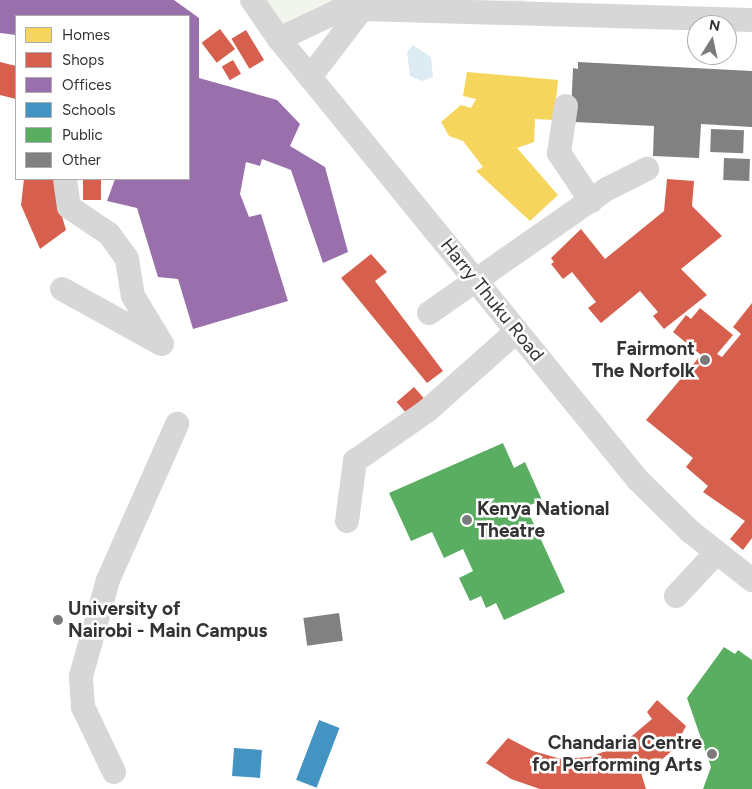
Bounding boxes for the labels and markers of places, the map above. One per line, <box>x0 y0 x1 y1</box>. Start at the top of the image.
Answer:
place label: Fairmont The Norfolk <box>592 338 695 382</box>
marker: Fairmont The Norfolk <box>699 354 711 366</box>
place label: Kenya National Theatre <box>477 498 609 542</box>
marker: Kenya National Theatre <box>461 514 473 526</box>
place label: University of Nairobi - Main Campus <box>68 598 267 642</box>
marker: University of Nairobi - Main Campus <box>52 614 64 626</box>
place label: Chandaria Centre for Performing Arts <box>532 732 702 776</box>
marker: Chandaria Centre for Performing Arts <box>706 748 718 760</box>

